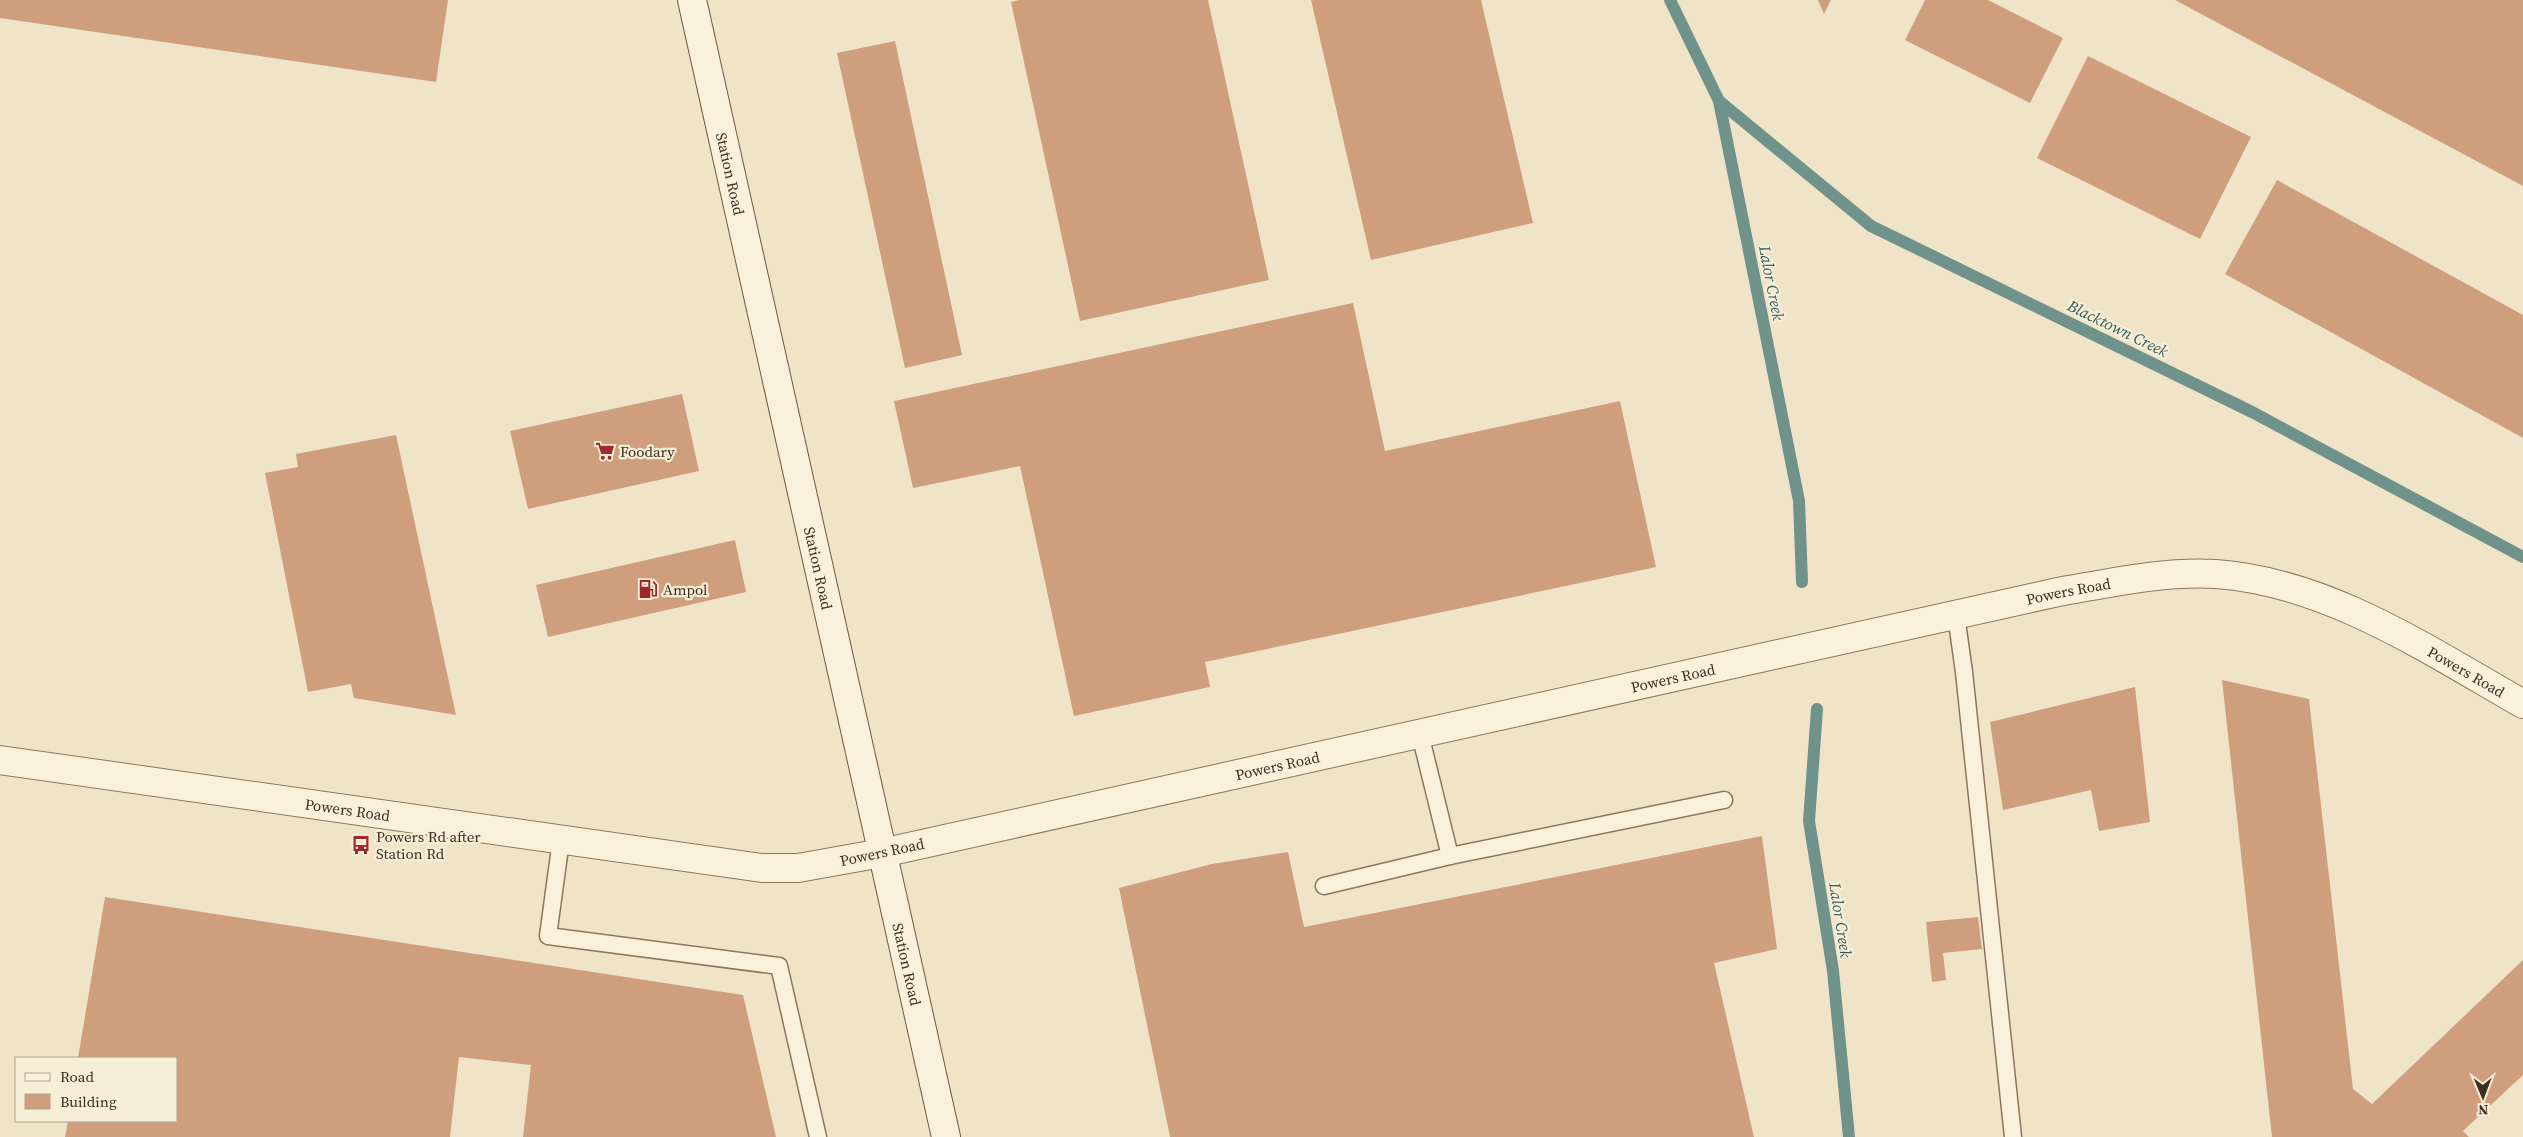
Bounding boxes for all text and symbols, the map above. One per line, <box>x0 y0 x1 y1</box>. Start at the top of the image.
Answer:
street label: Station Road <box>711 130 750 218</box>
water label: Lalor Creek <box>1754 243 1790 323</box>
water label: Blacktown Creek <box>2063 294 2172 362</box>
supermarket icon: Foodary <box>594 440 616 462</box>
place label: Foodary <box>620 441 675 462</box>
street label: Station Road <box>799 525 838 612</box>
street label: Powers Road <box>2024 572 2113 609</box>
fuel station icon: Ampol <box>637 578 659 600</box>
place label: Ampol <box>663 579 708 600</box>
street label: Powers Road <box>2424 641 2509 702</box>
street label: Powers Road <box>1629 658 1717 697</box>
street label: Powers Road <box>1233 746 1322 785</box>
street label: Powers Road <box>304 793 392 826</box>
place label: Powers Rd after Station Rd <box>376 826 481 864</box>
street label: Powers Road <box>838 833 927 871</box>
bus stop icon: Powers Rd after Station Rd <box>350 834 372 856</box>
water label: Lalor Creek <box>1824 880 1858 960</box>
street label: Station Road <box>888 921 927 1008</box>
legend <box>15 1057 178 1122</box>
text: Road <box>60 1066 94 1087</box>
north arrow <box>2458 1072 2508 1122</box>
text: Building <box>60 1091 117 1112</box>
text: N <box>2478 1100 2489 1120</box>

